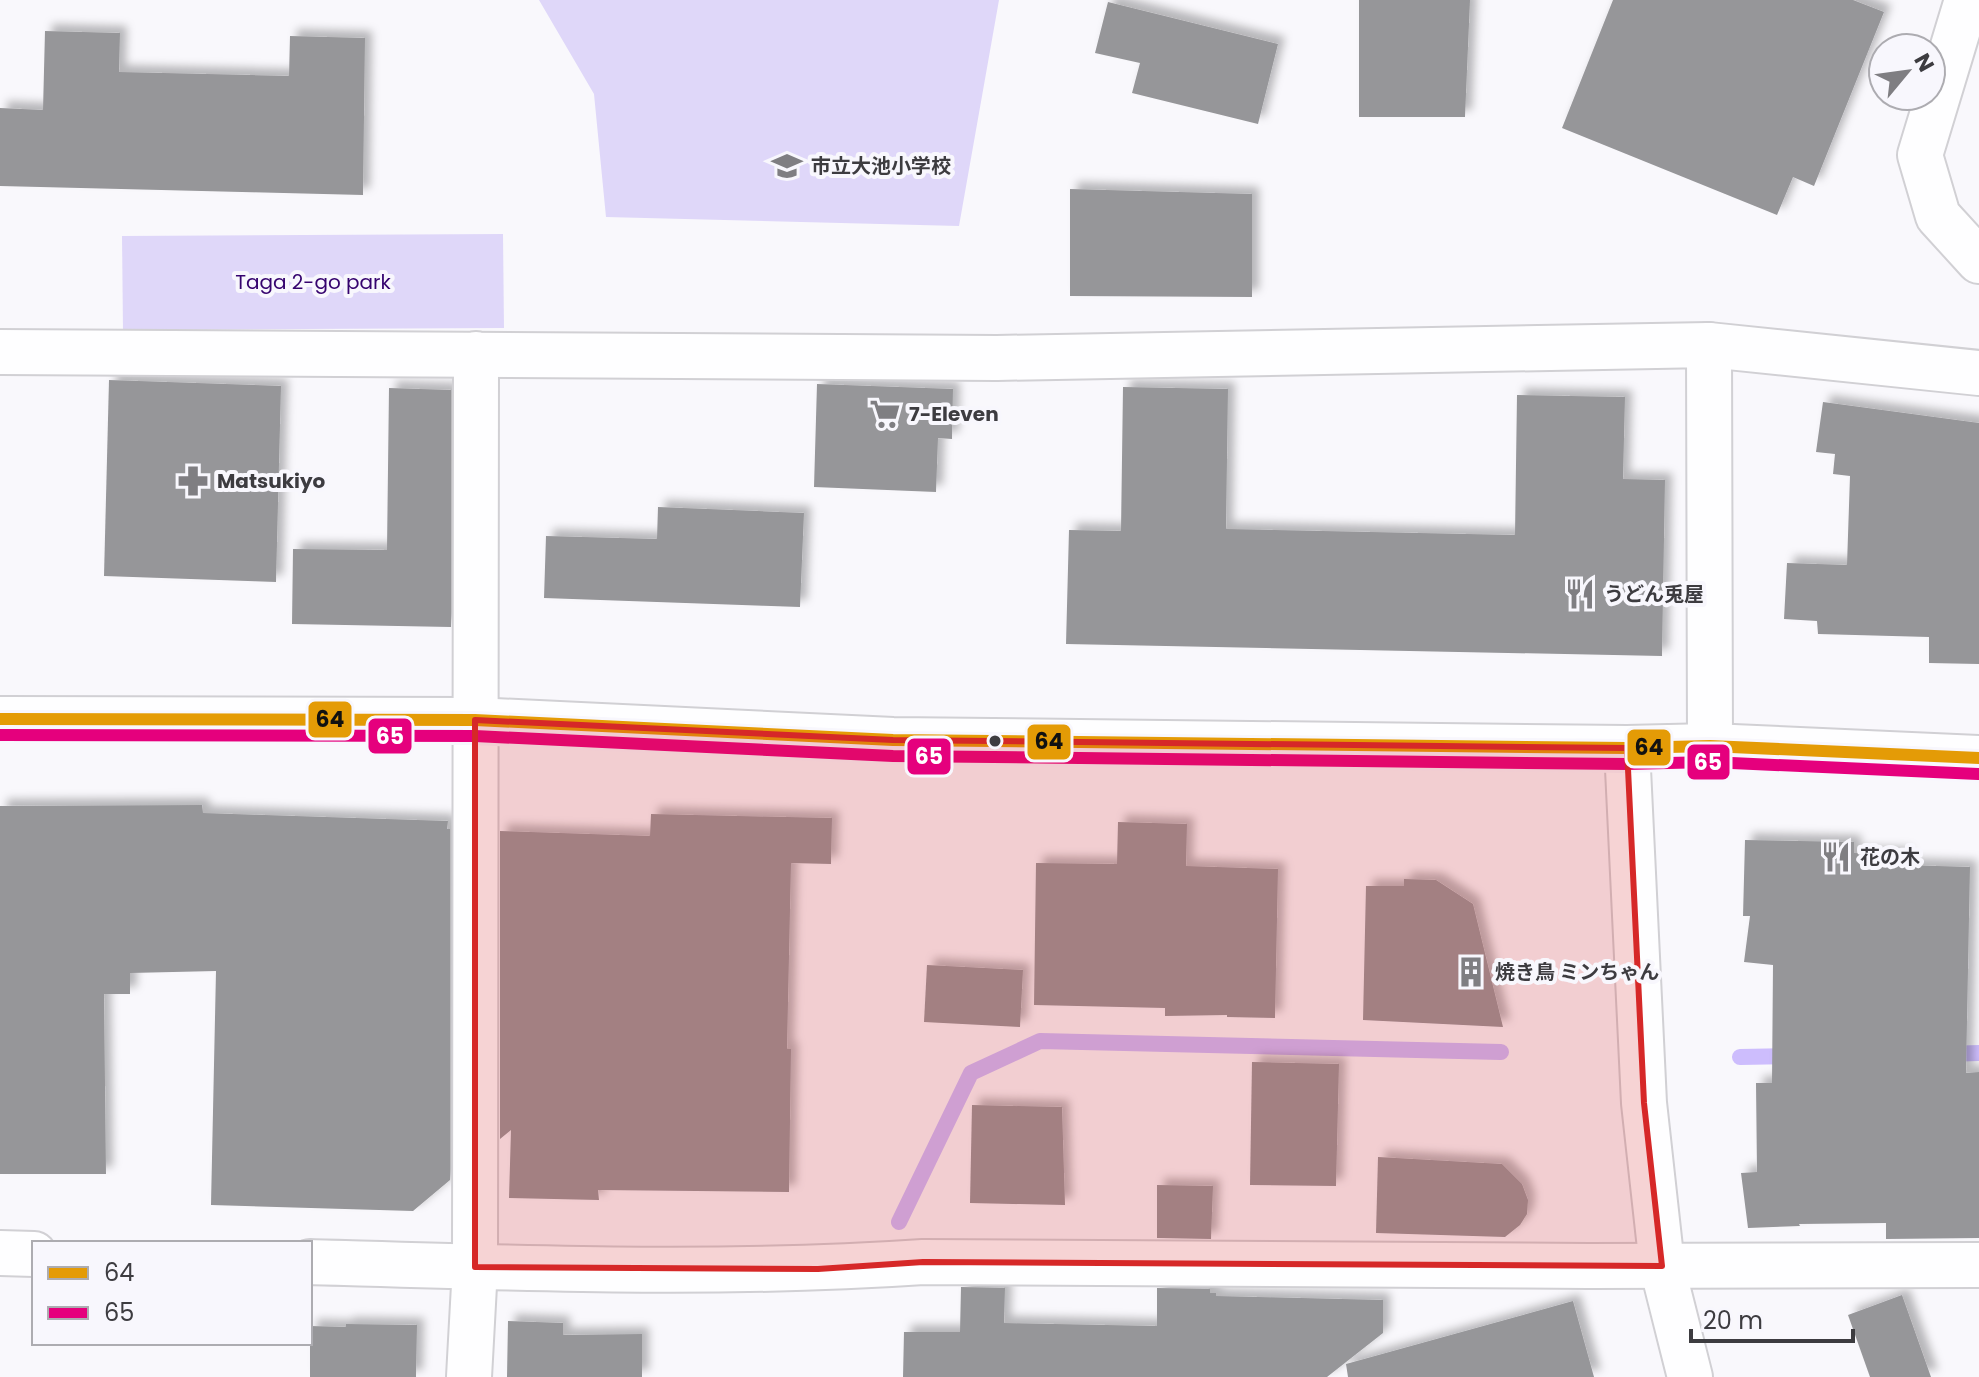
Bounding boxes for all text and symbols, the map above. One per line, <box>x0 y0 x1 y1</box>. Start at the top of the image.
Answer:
north arrow <box>1867 32 1947 112</box>
text: N <box>1906 48 1942 77</box>
school or university icon: 市立大池小学校 <box>770 149 804 183</box>
place label: 市立大池小学校 <box>811 152 951 180</box>
park label: Taga 2-go park <box>235 268 392 296</box>
supermarket icon: 7-Eleven <box>868 397 902 431</box>
place label: 7-Eleven <box>909 400 999 428</box>
pharmacy icon: Matsukiyo <box>176 464 210 498</box>
place label: Matsukiyo <box>217 467 326 495</box>
restaurant icon: うどん兎屋 <box>1563 577 1597 611</box>
place label: うどん兎屋 <box>1604 580 1704 608</box>
line badge: 64 <box>307 700 353 739</box>
text: 64 <box>316 704 345 735</box>
line badge: 65 <box>367 717 413 755</box>
text: 65 <box>376 721 404 752</box>
line badge: 64 <box>1026 723 1072 761</box>
text: 64 <box>1035 726 1064 757</box>
line badge: 64 <box>1626 728 1672 767</box>
text: 64 <box>1635 732 1664 763</box>
unlabelled marker <box>987 733 1003 749</box>
line badge: 65 <box>906 737 952 776</box>
text: 65 <box>915 741 943 772</box>
line badge: 65 <box>1686 743 1731 781</box>
text: 65 <box>1694 747 1722 778</box>
restaurant icon: 花の木 <box>1819 840 1853 874</box>
place label: 花の木 <box>1860 843 1920 871</box>
building icon: 焼き鳥 ミンちゃん <box>1454 955 1488 989</box>
place label: 焼き鳥 ミンちゃん <box>1495 958 1659 986</box>
legend <box>32 1241 312 1345</box>
text: 64 <box>104 1256 134 1289</box>
scale bar <box>1691 1293 1853 1343</box>
text: 65 <box>104 1296 134 1329</box>
text: 20 m <box>1703 1304 1763 1337</box>

